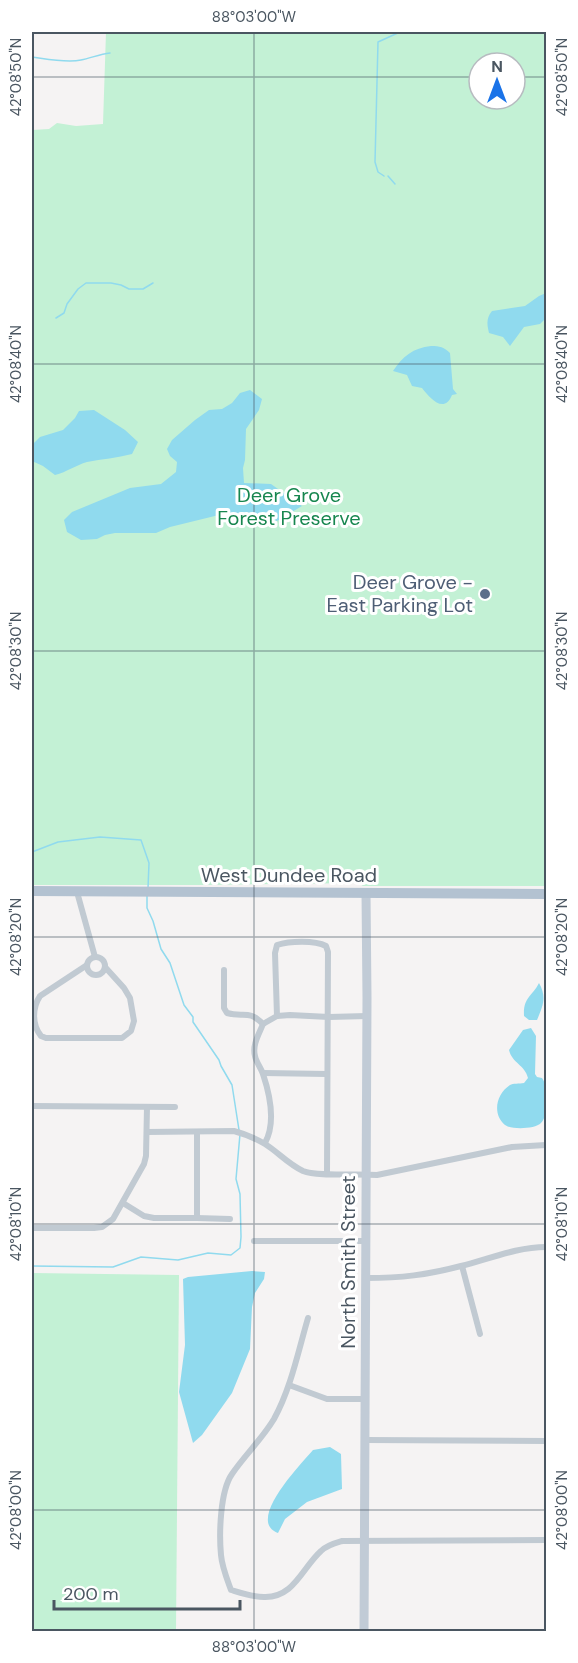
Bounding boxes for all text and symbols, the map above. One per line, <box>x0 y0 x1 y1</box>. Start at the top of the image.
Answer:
text: 88°03'00"W <box>212 7 297 27</box>
text: 42°08'50"N <box>6 38 26 116</box>
text: 42°08'50"N <box>552 38 572 116</box>
north arrow <box>467 51 527 111</box>
text: N <box>491 56 503 77</box>
text: 42°08'40"N <box>6 325 26 403</box>
text: 42°08'40"N <box>552 325 572 403</box>
park label: Deer Grove Forest Preserve <box>217 482 361 531</box>
place label: Deer Grove - East Parking Lot <box>326 569 473 618</box>
marker: Deer Grove - East Parking Lot <box>478 587 492 601</box>
text: 42°08'30"N <box>6 612 26 690</box>
text: 42°08'30"N <box>552 612 572 690</box>
street label: West Dundee Road <box>201 862 377 888</box>
text: 42°08'20"N <box>6 898 26 976</box>
text: 42°08'20"N <box>552 898 572 976</box>
street label: North Smith Street <box>335 1175 361 1349</box>
text: 42°08'10"N <box>6 1187 26 1261</box>
text: 42°08'10"N <box>552 1187 572 1261</box>
text: 42°08'00"N <box>6 1470 26 1550</box>
text: 42°08'00"N <box>552 1470 572 1550</box>
scale bar <box>54 1573 240 1611</box>
text: 200 m <box>63 1582 119 1606</box>
text: 88°03'00"W <box>212 1637 297 1657</box>

